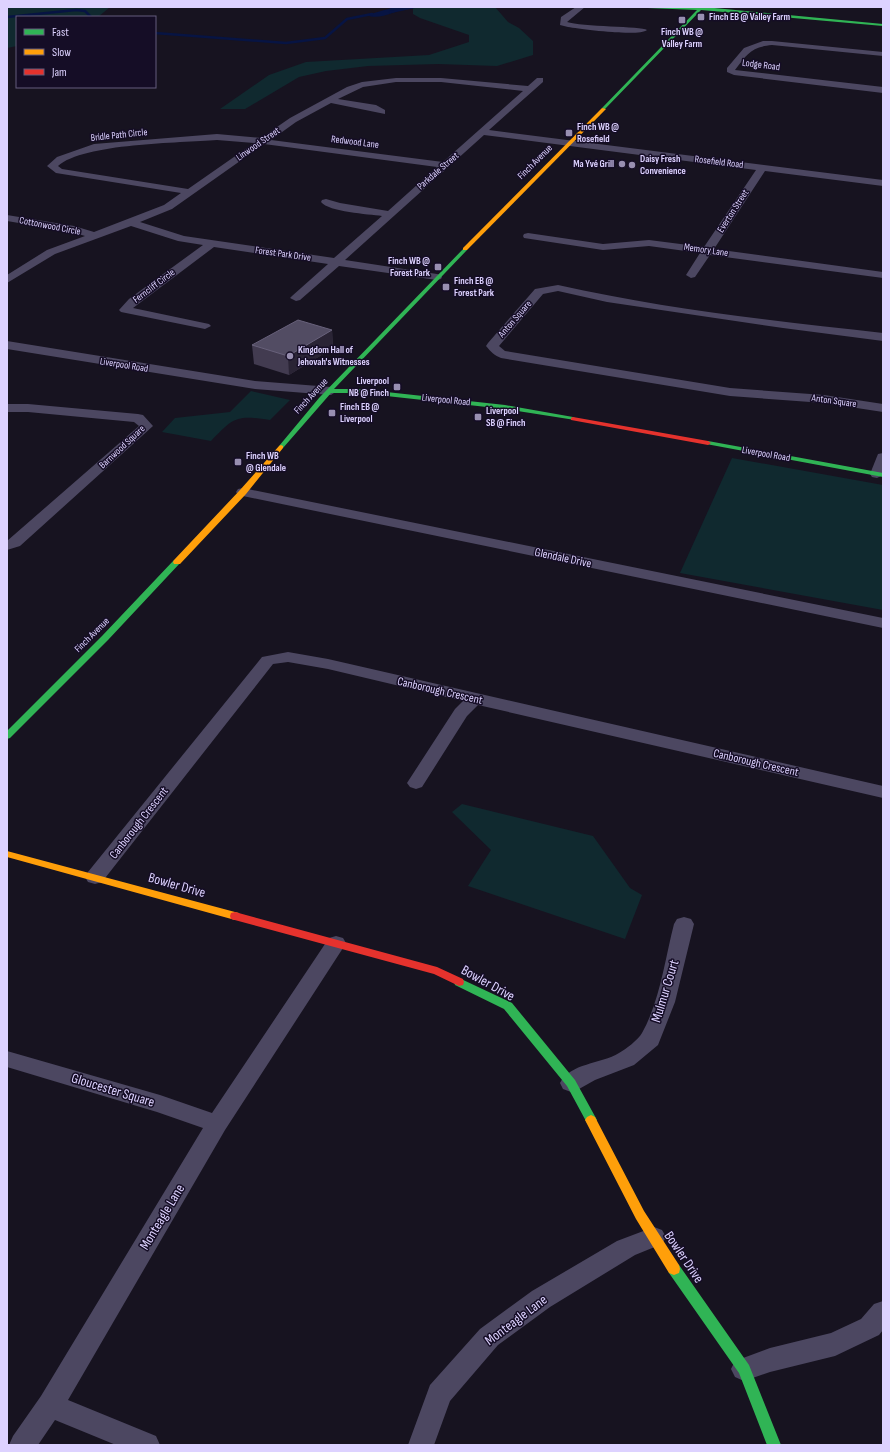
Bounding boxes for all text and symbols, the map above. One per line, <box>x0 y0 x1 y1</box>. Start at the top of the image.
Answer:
place label: Finch EB @ Valley Farm <box>709 11 790 23</box>
marker: Finch EB @ Valley Farm <box>696 12 706 22</box>
marker: Finch WB @ Valley Farm <box>677 15 687 25</box>
legend <box>16 16 156 88</box>
text: Fast <box>52 25 69 40</box>
place label: Finch WB @ Valley Farm <box>661 26 703 50</box>
text: Slow <box>52 45 71 60</box>
street label: Lodge Road <box>741 57 781 73</box>
text: Jam <box>51 65 67 80</box>
place label: Finch WB @ Rosefield <box>577 121 619 145</box>
street label: Linwood Street <box>234 125 282 163</box>
street label: Bridle Path Circle <box>90 126 148 144</box>
marker: Finch WB @ Rosefield <box>564 128 574 138</box>
street label: Redwood Lane <box>330 133 380 151</box>
street label: Finch Avenue <box>515 142 555 182</box>
street label: Parkdale Street <box>415 150 461 192</box>
place label: Daisy Fresh Convenience <box>640 153 686 177</box>
street label: Rosefield Road <box>694 153 744 171</box>
place label: Ma Yvé Grill <box>573 158 614 170</box>
marker: Ma Yvé Grill <box>617 159 627 169</box>
marker: Daisy Fresh Convenience <box>627 160 637 170</box>
street label: Everton Street <box>715 187 751 235</box>
street label: Cottonwood Circle <box>18 214 82 238</box>
street label: Memory Lane <box>683 241 729 259</box>
street label: Forest Park Drive <box>254 244 312 264</box>
place label: Finch WB @ Forest Park <box>388 255 431 279</box>
marker: Finch WB @ Forest Park <box>433 262 443 272</box>
street label: Ferncliff Circle <box>131 266 177 306</box>
place label: Finch EB @ Forest Park <box>454 275 495 299</box>
marker: Finch EB @ Forest Park <box>441 282 451 292</box>
street label: Anton Square <box>495 298 534 341</box>
place label: Kingdom Hall of Jehovah's Witnesses <box>297 344 370 368</box>
marker: Kingdom Hall of Jehovah's Witnesses <box>285 351 295 361</box>
street label: Liverpool Road <box>99 355 149 375</box>
place label: Liverpool NB @ Finch <box>349 375 389 399</box>
street label: Finch Avenue <box>291 376 331 416</box>
marker: Liverpool NB @ Finch <box>392 382 402 392</box>
street label: Liverpool Road <box>421 391 471 409</box>
street label: Anton Square <box>810 392 857 410</box>
place label: Finch EB @ Liverpool <box>340 401 380 425</box>
place label: Liverpool SB @ Finch <box>486 405 525 429</box>
marker: Finch EB @ Liverpool <box>327 408 337 418</box>
marker: Liverpool SB @ Finch <box>473 412 483 422</box>
street label: Barnwood Square <box>97 423 147 471</box>
street label: Liverpool Road <box>741 444 791 464</box>
place label: Finch WB @ Glendale <box>246 450 286 474</box>
marker: Finch WB @ Glendale <box>233 457 243 467</box>
street label: Glendale Drive <box>533 545 593 571</box>
street label: Finch Avenue <box>72 615 112 655</box>
street label: Canborough Crescent <box>396 674 484 708</box>
street label: Canborough Crescent <box>712 746 800 780</box>
street label: Canborough Crescent <box>106 784 172 862</box>
street label: Bowler Drive <box>146 869 208 901</box>
street label: Mulmur Court <box>647 958 683 1024</box>
street label: Bowler Drive <box>458 961 518 1005</box>
street label: Gloucester Square <box>69 1069 157 1111</box>
street label: Monteagle Lane <box>136 1181 188 1253</box>
street label: Bowler Drive <box>661 1228 707 1286</box>
street label: Monteagle Lane <box>481 1291 551 1349</box>

